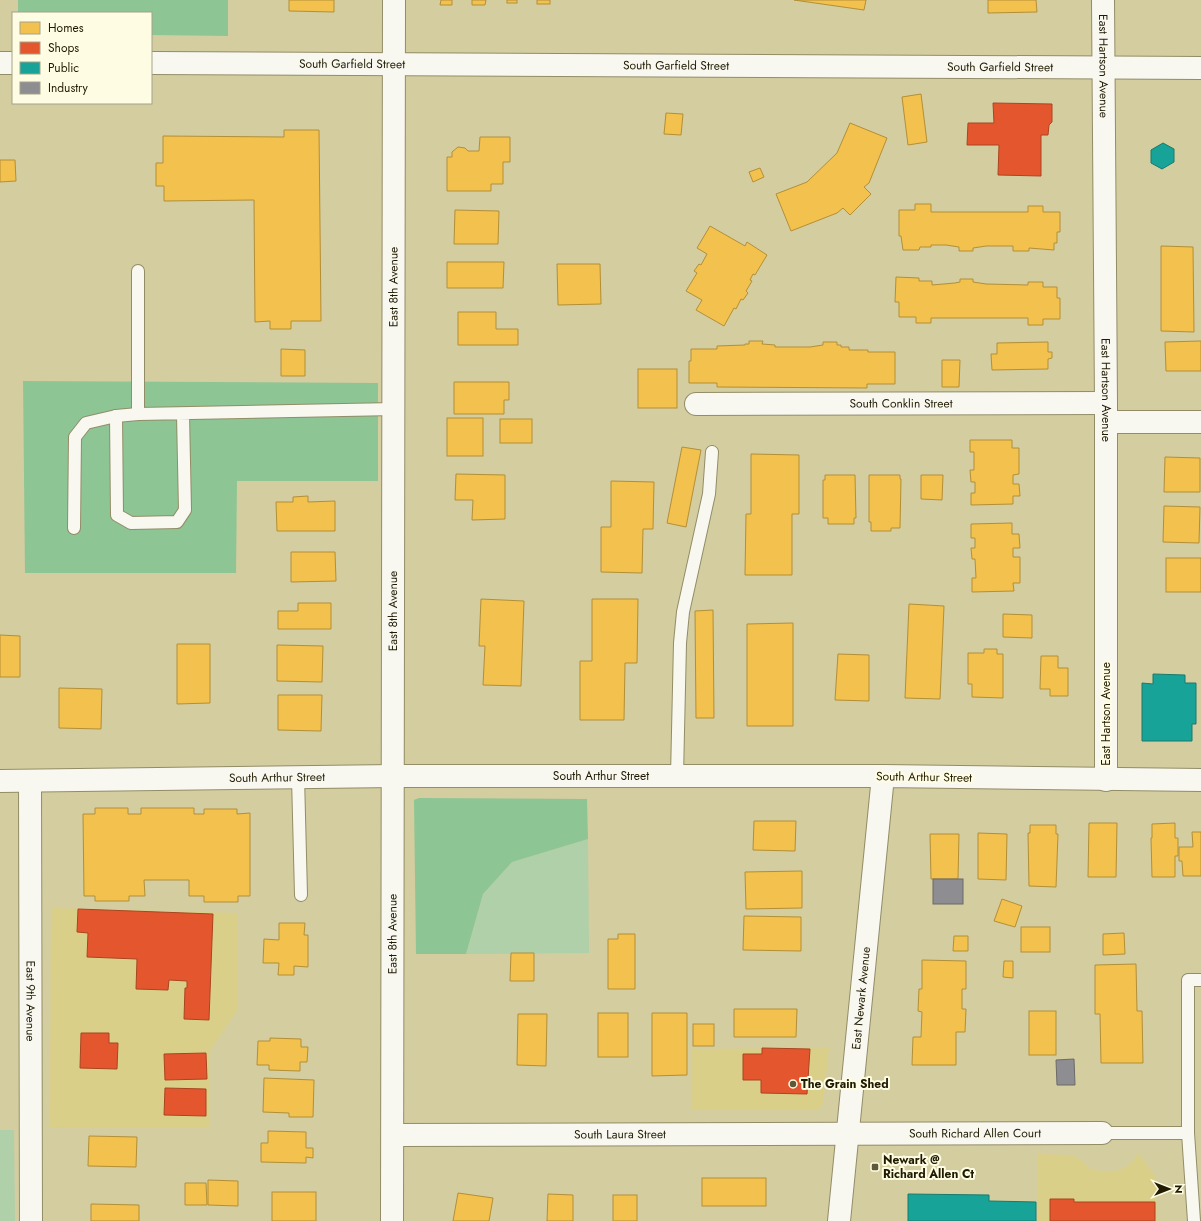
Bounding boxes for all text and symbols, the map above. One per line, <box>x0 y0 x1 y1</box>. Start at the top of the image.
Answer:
legend <box>12 12 152 104</box>
street label: East Hartson Avenue <box>1094 14 1113 118</box>
text: Homes <box>48 19 84 37</box>
text: Shops <box>48 39 79 57</box>
street label: South Garfield Street <box>299 55 405 73</box>
street label: South Garfield Street <box>623 56 729 75</box>
street label: South Garfield Street <box>947 58 1053 76</box>
text: Public <box>48 59 79 77</box>
text: Industry <box>48 79 89 97</box>
street label: East 8th Avenue <box>384 247 403 327</box>
street label: East Hartson Avenue <box>1097 338 1115 442</box>
street label: South Conklin Street <box>849 394 953 413</box>
street label: East 8th Avenue <box>384 571 402 651</box>
street label: East Hartson Avenue <box>1097 662 1115 766</box>
street label: South Arthur Street <box>553 767 649 785</box>
street label: South Arthur Street <box>876 767 972 787</box>
street label: South Arthur Street <box>229 768 325 787</box>
street label: East 8th Avenue <box>383 894 402 974</box>
street label: East Newark Avenue <box>847 946 875 1050</box>
street label: East 9th Avenue <box>21 961 40 1041</box>
place label: The Grain Shed <box>801 1075 889 1093</box>
marker: The Grain Shed <box>788 1079 798 1089</box>
street label: South Richard Allen Court <box>909 1124 1041 1143</box>
street label: South Laura Street <box>574 1125 666 1143</box>
place label: Newark @ Richard Allen Ct <box>883 1151 974 1183</box>
marker: Newark @ Richard Allen Ct <box>870 1162 880 1172</box>
north arrow <box>1149 1169 1189 1209</box>
text: N <box>1171 1185 1187 1193</box>

